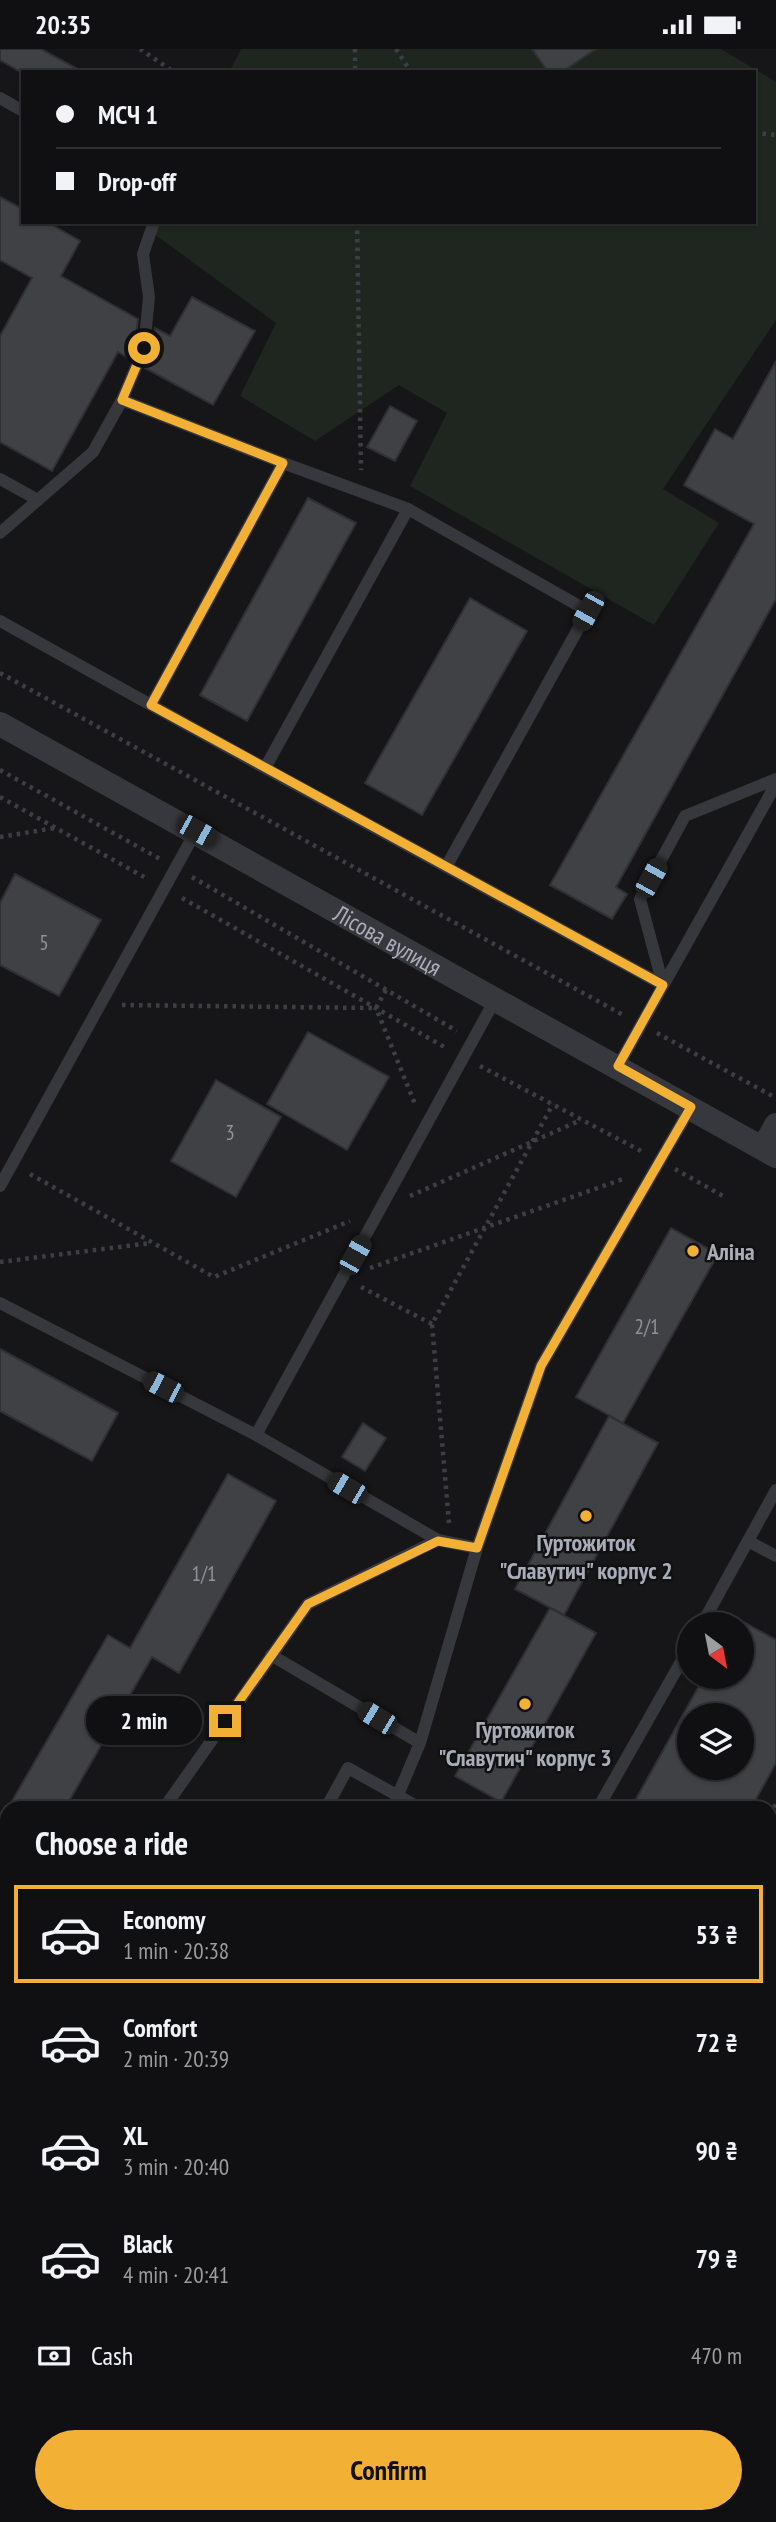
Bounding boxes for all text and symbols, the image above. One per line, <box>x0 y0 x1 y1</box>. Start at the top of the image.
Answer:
text: 20:35 <box>35 8 91 41</box>
text: МСЧ 1 <box>98 98 158 131</box>
text: Drop-off <box>98 165 176 198</box>
route start <box>128 332 160 364</box>
car <box>569 588 608 634</box>
car <box>174 812 221 850</box>
car <box>632 855 671 901</box>
street label: Лісова вулиця <box>328 897 447 982</box>
house number: 5 <box>39 929 49 956</box>
house number: 3 <box>225 1119 235 1146</box>
car <box>336 1232 375 1278</box>
place label: Аліна <box>706 1236 755 1267</box>
marker: Аліна <box>685 1243 701 1259</box>
house number: 2/1 <box>634 1313 660 1340</box>
car <box>140 1368 187 1406</box>
car <box>324 1468 371 1508</box>
marker: Гуртожиток "Славутич" корпус 2 <box>578 1508 594 1524</box>
place label: Гуртожиток "Славутич" корпус 2 <box>499 1527 673 1586</box>
house number: 1/1 <box>191 1560 217 1587</box>
north arrow <box>677 1612 754 1689</box>
map controls <box>677 1612 754 1780</box>
marker: Гуртожиток "Славутич" корпус 3 <box>517 1696 533 1712</box>
callout: 2 min <box>85 1697 201 1745</box>
car <box>354 1698 401 1738</box>
button: layers <box>677 1703 754 1780</box>
route end <box>209 1705 241 1737</box>
text: 2 min <box>121 1706 167 1735</box>
place label: Гуртожиток "Славутич" корпус 3 <box>438 1714 612 1773</box>
text: Choose a ride <box>35 1822 188 1864</box>
icon: car <box>39 1903 102 1966</box>
text: Economy <box>123 1903 205 1936</box>
text: 53 ₴ <box>695 1918 738 1951</box>
text: 1 min · 20:38 <box>123 1936 229 1965</box>
icon: car <box>39 2011 102 2074</box>
text: Comfort <box>123 2011 197 2044</box>
text: 72 ₴ <box>695 2026 738 2059</box>
text: 2 min · 20:39 <box>123 2044 229 2073</box>
icon: car <box>39 2119 102 2182</box>
text: XL <box>123 2119 148 2152</box>
text: 90 ₴ <box>695 2134 738 2167</box>
text: 3 min · 20:40 <box>123 2152 229 2181</box>
icon: car <box>39 2227 102 2290</box>
text: Black <box>123 2227 173 2260</box>
text: 79 ₴ <box>695 2242 738 2275</box>
text: 4 min · 20:41 <box>123 2260 229 2289</box>
icon: cash <box>35 2337 73 2375</box>
text: Cash <box>91 2339 133 2372</box>
text: 470 m <box>691 2341 742 2370</box>
button: Confirm <box>35 2430 742 2510</box>

